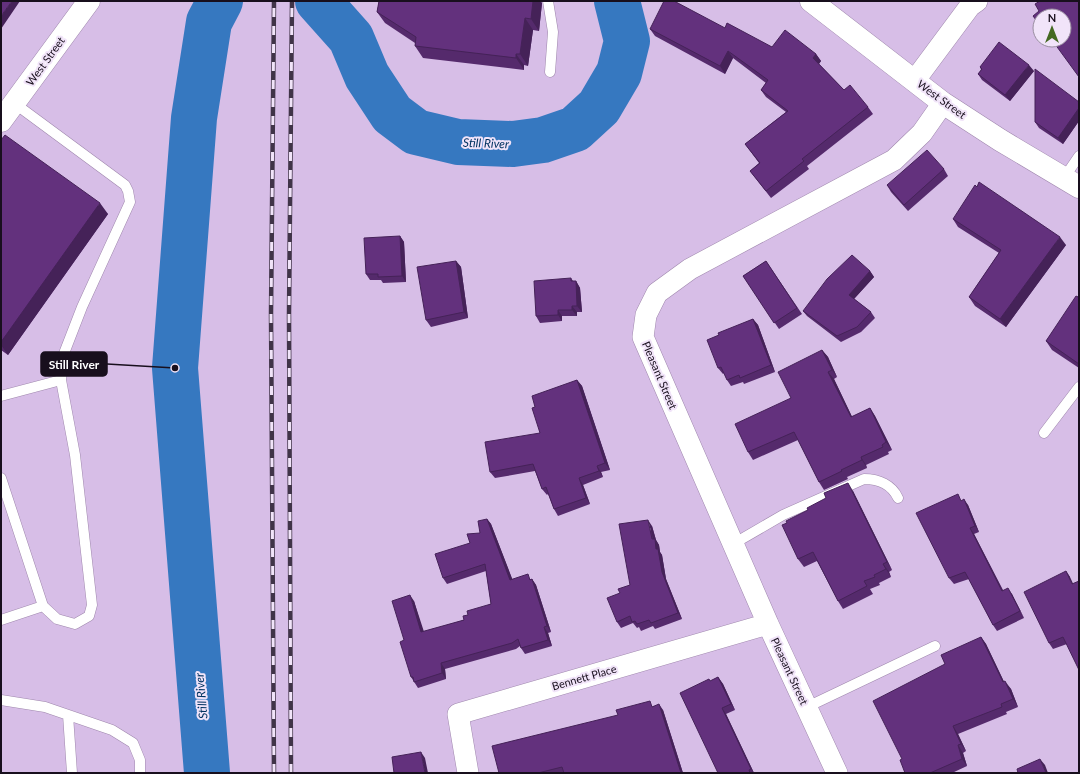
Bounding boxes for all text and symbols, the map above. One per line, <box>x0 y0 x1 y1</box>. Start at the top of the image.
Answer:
north arrow <box>1032 8 1072 48</box>
text: N <box>1048 11 1056 24</box>
street label: West Street <box>23 34 67 88</box>
street label: West Street <box>915 77 969 121</box>
water label: Still River <box>463 135 510 151</box>
street label: Pleasant Street <box>640 339 680 411</box>
callout: Still River <box>41 352 107 376</box>
text: Still River <box>49 357 100 372</box>
street label: Pleasant Street <box>769 635 811 707</box>
street label: Bennett Place <box>550 661 618 692</box>
water label: Still River <box>191 672 210 720</box>

